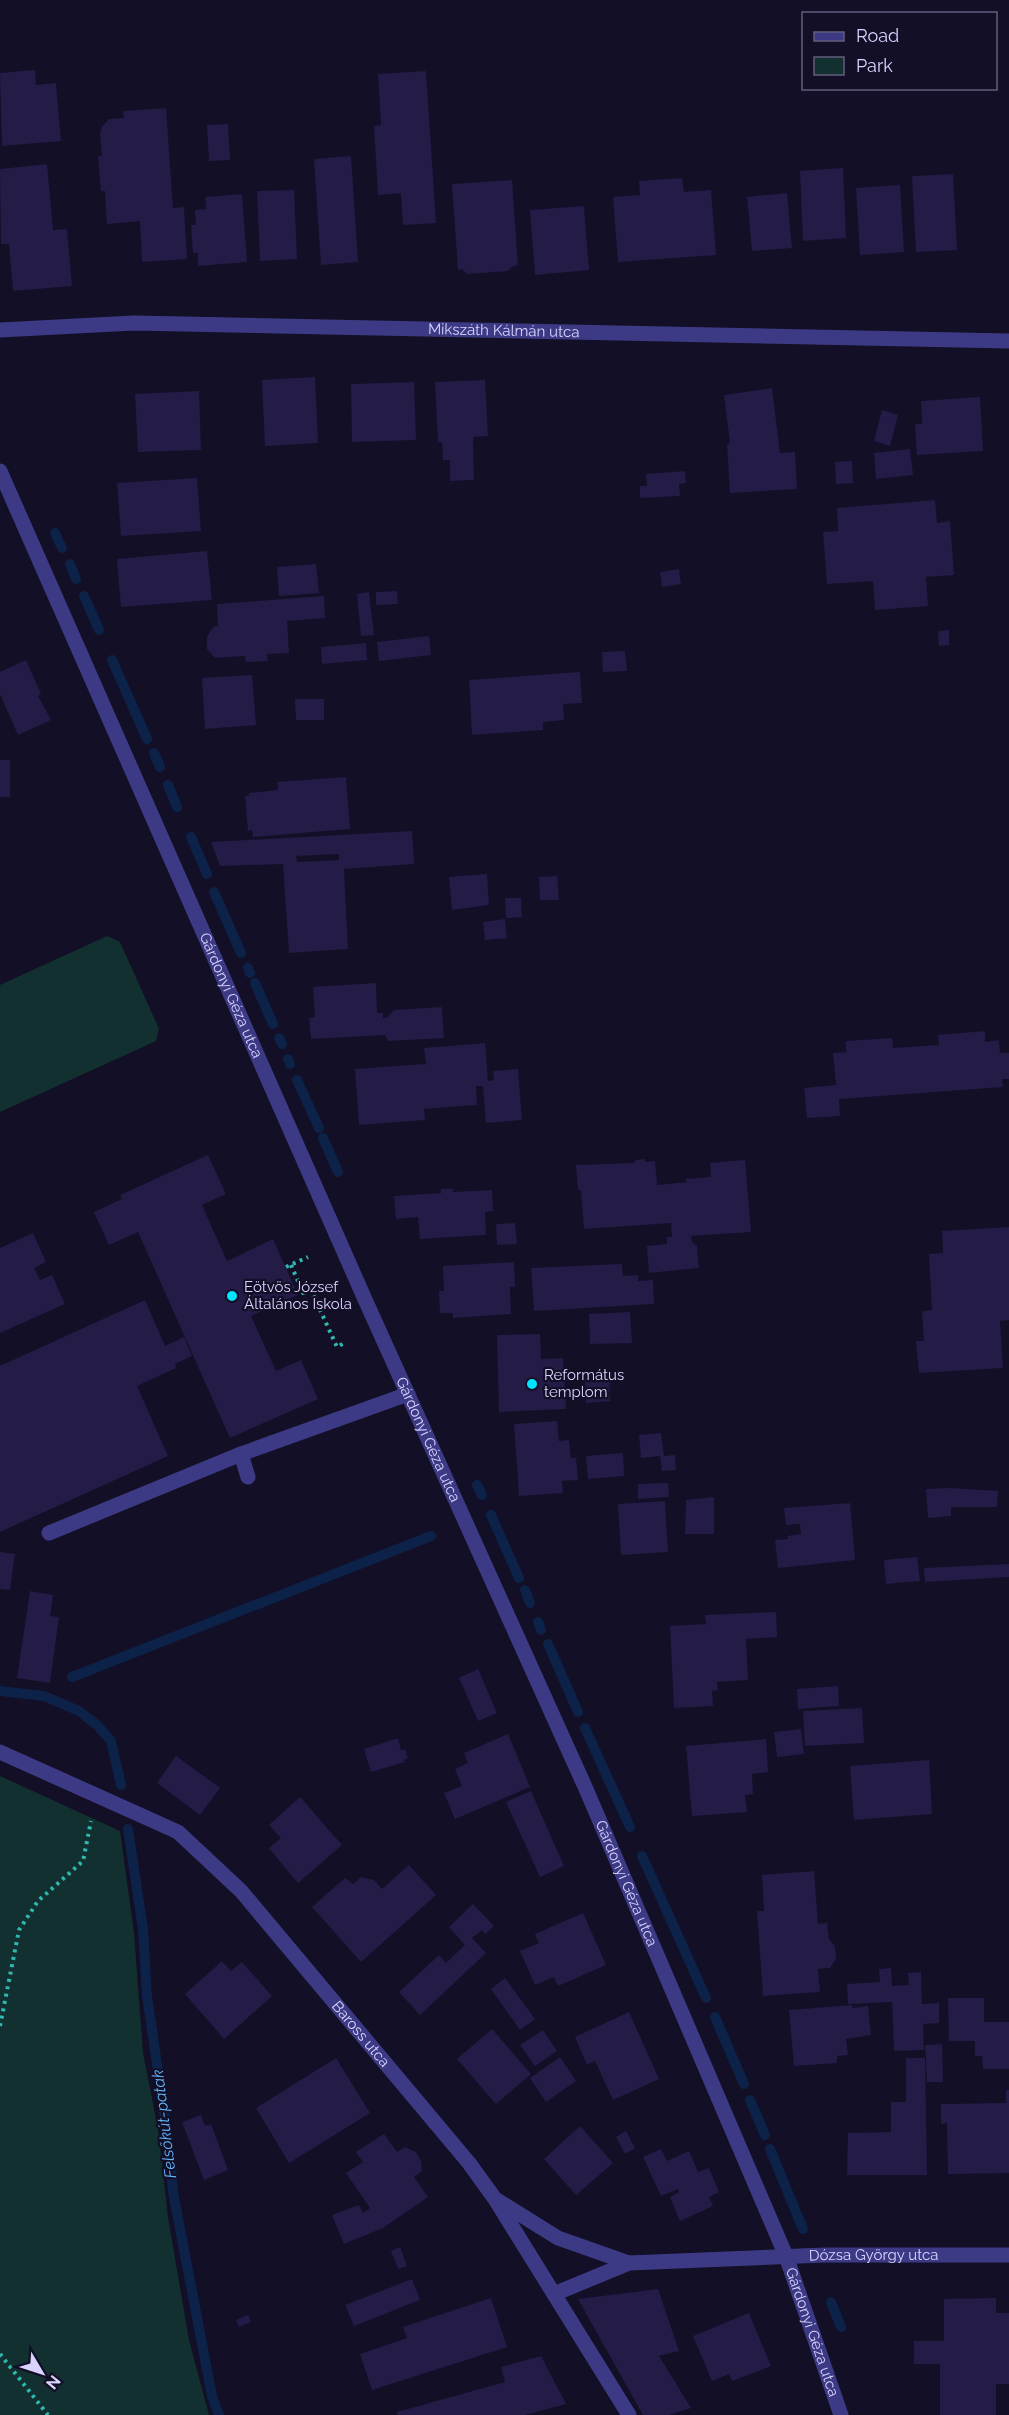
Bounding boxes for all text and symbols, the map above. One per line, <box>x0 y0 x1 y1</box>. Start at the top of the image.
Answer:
legend <box>802 12 997 90</box>
text: Road <box>856 25 899 46</box>
text: Park <box>856 55 893 76</box>
street label: Mikszáth Kálmán utca <box>428 320 580 341</box>
street label: Gárdonyi Géza utca <box>196 930 267 1061</box>
place label: Eötvös József Általános Iskola <box>244 1278 352 1313</box>
marker: Eötvös József Általános Iskola <box>225 1289 239 1303</box>
place label: Református templom <box>544 1366 624 1401</box>
street label: Gárdonyi Géza utca <box>392 1374 464 1505</box>
marker: Református templom <box>525 1377 539 1391</box>
street label: Gárdonyi Géza utca <box>591 1818 661 1949</box>
street label: Baross utca <box>328 1997 394 2071</box>
water label: Felsőkút-patak <box>148 2068 180 2179</box>
street label: Dózsa György utca <box>808 2246 939 2265</box>
street label: Gárdonyi Géza utca <box>782 2265 843 2399</box>
north arrow <box>12 2343 72 2403</box>
text: N <box>42 2371 64 2393</box>

